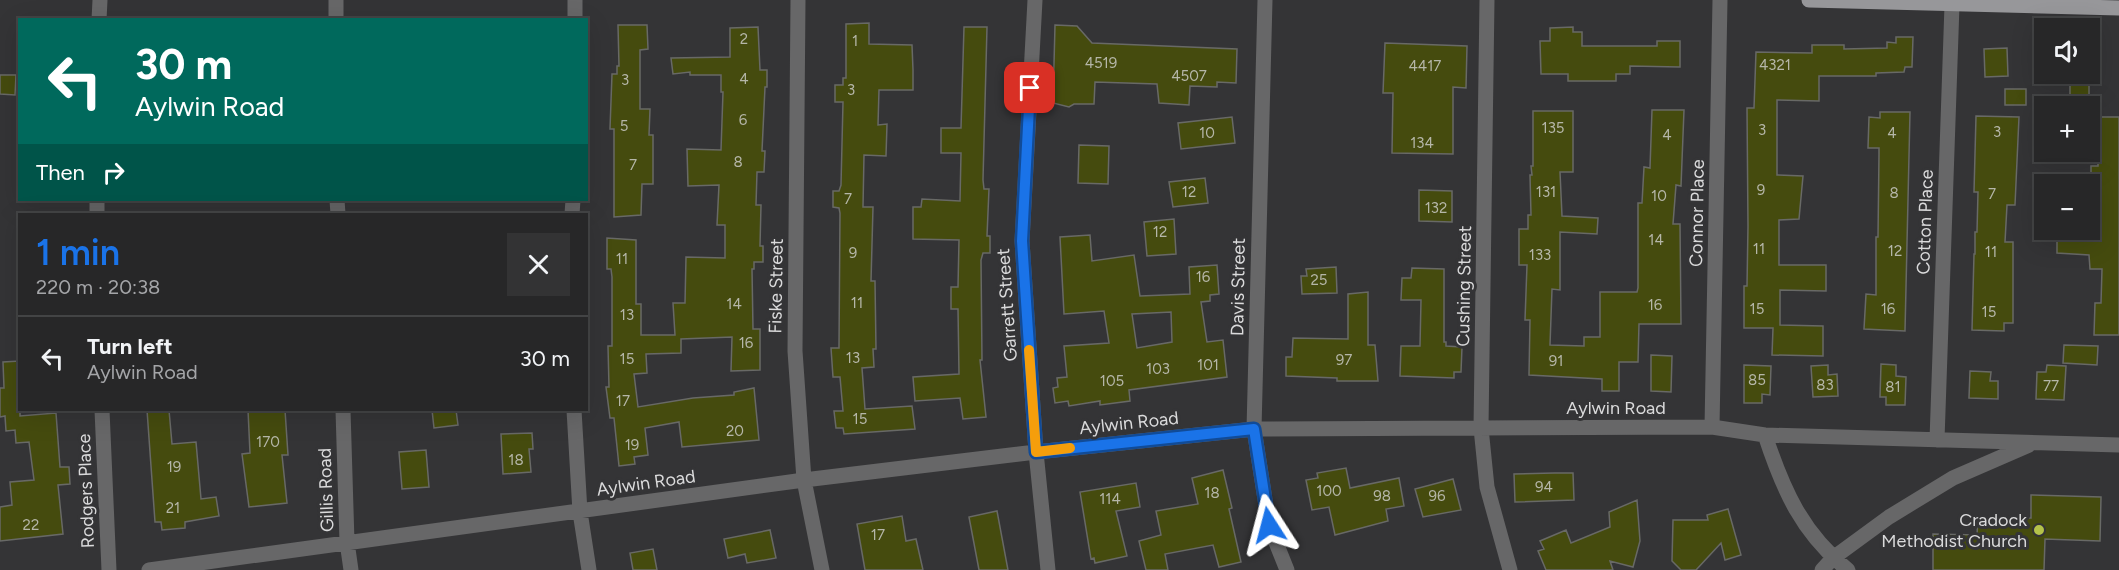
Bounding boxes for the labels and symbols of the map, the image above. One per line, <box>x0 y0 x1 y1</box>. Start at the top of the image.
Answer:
house number: 2 <box>740 30 748 48</box>
house number: 1 <box>852 32 858 50</box>
house number: 4519 <box>1085 54 1117 72</box>
house number: 4321 <box>1759 56 1791 74</box>
house number: 4417 <box>1409 57 1441 75</box>
pin <box>1004 62 1055 113</box>
house number: 4507 <box>1171 67 1207 85</box>
house number: 4 <box>739 70 749 88</box>
house number: 3 <box>621 71 629 89</box>
house number: 3 <box>847 81 855 99</box>
house number: 6 <box>739 111 748 129</box>
house number: 5 <box>620 117 628 135</box>
house number: 135 <box>1542 119 1564 137</box>
house number: 3 <box>1758 121 1766 139</box>
house number: 3 <box>1993 123 2001 141</box>
house number: 10 <box>1199 124 1215 142</box>
house number: 4 <box>1887 124 1897 142</box>
house number: 4 <box>1662 126 1672 144</box>
house number: 134 <box>1410 134 1434 152</box>
house number: 8 <box>733 153 743 171</box>
house number: 7 <box>629 156 637 174</box>
street label: Connor Place <box>1685 159 1709 267</box>
street label: Cotton Place <box>1912 169 1938 275</box>
house number: 9 <box>1757 181 1765 199</box>
house number: 12 <box>1182 183 1196 201</box>
house number: 131 <box>1536 183 1556 201</box>
house number: 8 <box>1889 184 1899 202</box>
house number: 7 <box>1988 185 1996 203</box>
house number: 10 <box>1651 187 1667 205</box>
house number: 7 <box>844 190 852 208</box>
house number: 132 <box>1425 199 1447 217</box>
house number: 12 <box>1153 223 1167 241</box>
street label: Cushing Street <box>1452 225 1476 347</box>
house number: 14 <box>1648 231 1664 249</box>
street label: Fiske Street <box>764 238 788 334</box>
street label: Davis Street <box>1226 238 1250 336</box>
house number: 11 <box>1753 240 1765 258</box>
house number: 12 <box>1888 242 1902 260</box>
house number: 11 <box>1985 243 1997 261</box>
house number: 9 <box>849 244 857 262</box>
house number: 133 <box>1529 246 1551 264</box>
street label: Garrett Street <box>992 248 1022 362</box>
house number: 11 <box>616 250 628 268</box>
house number: 16 <box>1196 268 1211 286</box>
house number: 25 <box>1310 271 1328 289</box>
house number: 11 <box>851 294 863 312</box>
house number: 14 <box>726 295 742 313</box>
house number: 16 <box>1648 296 1663 314</box>
house number: 15 <box>1750 300 1764 318</box>
house number: 16 <box>1881 300 1896 318</box>
house number: 15 <box>1982 303 1996 321</box>
house number: 13 <box>620 306 634 324</box>
house number: 16 <box>739 334 754 352</box>
house number: 13 <box>846 349 860 367</box>
house number: 15 <box>620 350 634 368</box>
house number: 97 <box>1336 351 1352 369</box>
house number: 91 <box>1549 352 1563 370</box>
house number: 101 <box>1197 356 1219 374</box>
house number: 103 <box>1146 360 1170 378</box>
house number: 85 <box>1748 371 1766 389</box>
house number: 105 <box>1100 372 1124 390</box>
house number: 83 <box>1816 376 1834 394</box>
house number: 77 <box>2043 377 2059 395</box>
house number: 81 <box>1885 378 1901 396</box>
house number: 17 <box>616 392 630 410</box>
street label: Aylwin Road <box>1566 397 1666 419</box>
street label: Aylwin Road <box>1078 407 1180 439</box>
house number: 15 <box>853 410 867 428</box>
house number: 20 <box>726 422 744 440</box>
street label: Rodgers Place <box>73 433 99 549</box>
house number: 170 <box>256 433 280 451</box>
house number: 19 <box>625 436 639 454</box>
street label: Gillis Road <box>314 448 338 532</box>
house number: 18 <box>508 451 524 469</box>
house number: 19 <box>167 458 181 476</box>
street label: Aylwin Road <box>595 465 697 501</box>
house number: 94 <box>1535 478 1553 496</box>
house number: 100 <box>1316 482 1342 500</box>
house number: 18 <box>1204 484 1220 502</box>
house number: 98 <box>1373 487 1391 505</box>
house number: 96 <box>1429 487 1446 505</box>
house number: 114 <box>1099 490 1121 508</box>
position arrow <box>1237 493 1301 557</box>
house number: 21 <box>166 499 180 517</box>
place label: Cradock Methodist Church <box>1881 509 2027 552</box>
house number: 22 <box>23 516 39 534</box>
marker: Cradock Methodist Church <box>2032 523 2046 537</box>
house number: 17 <box>871 526 885 544</box>

